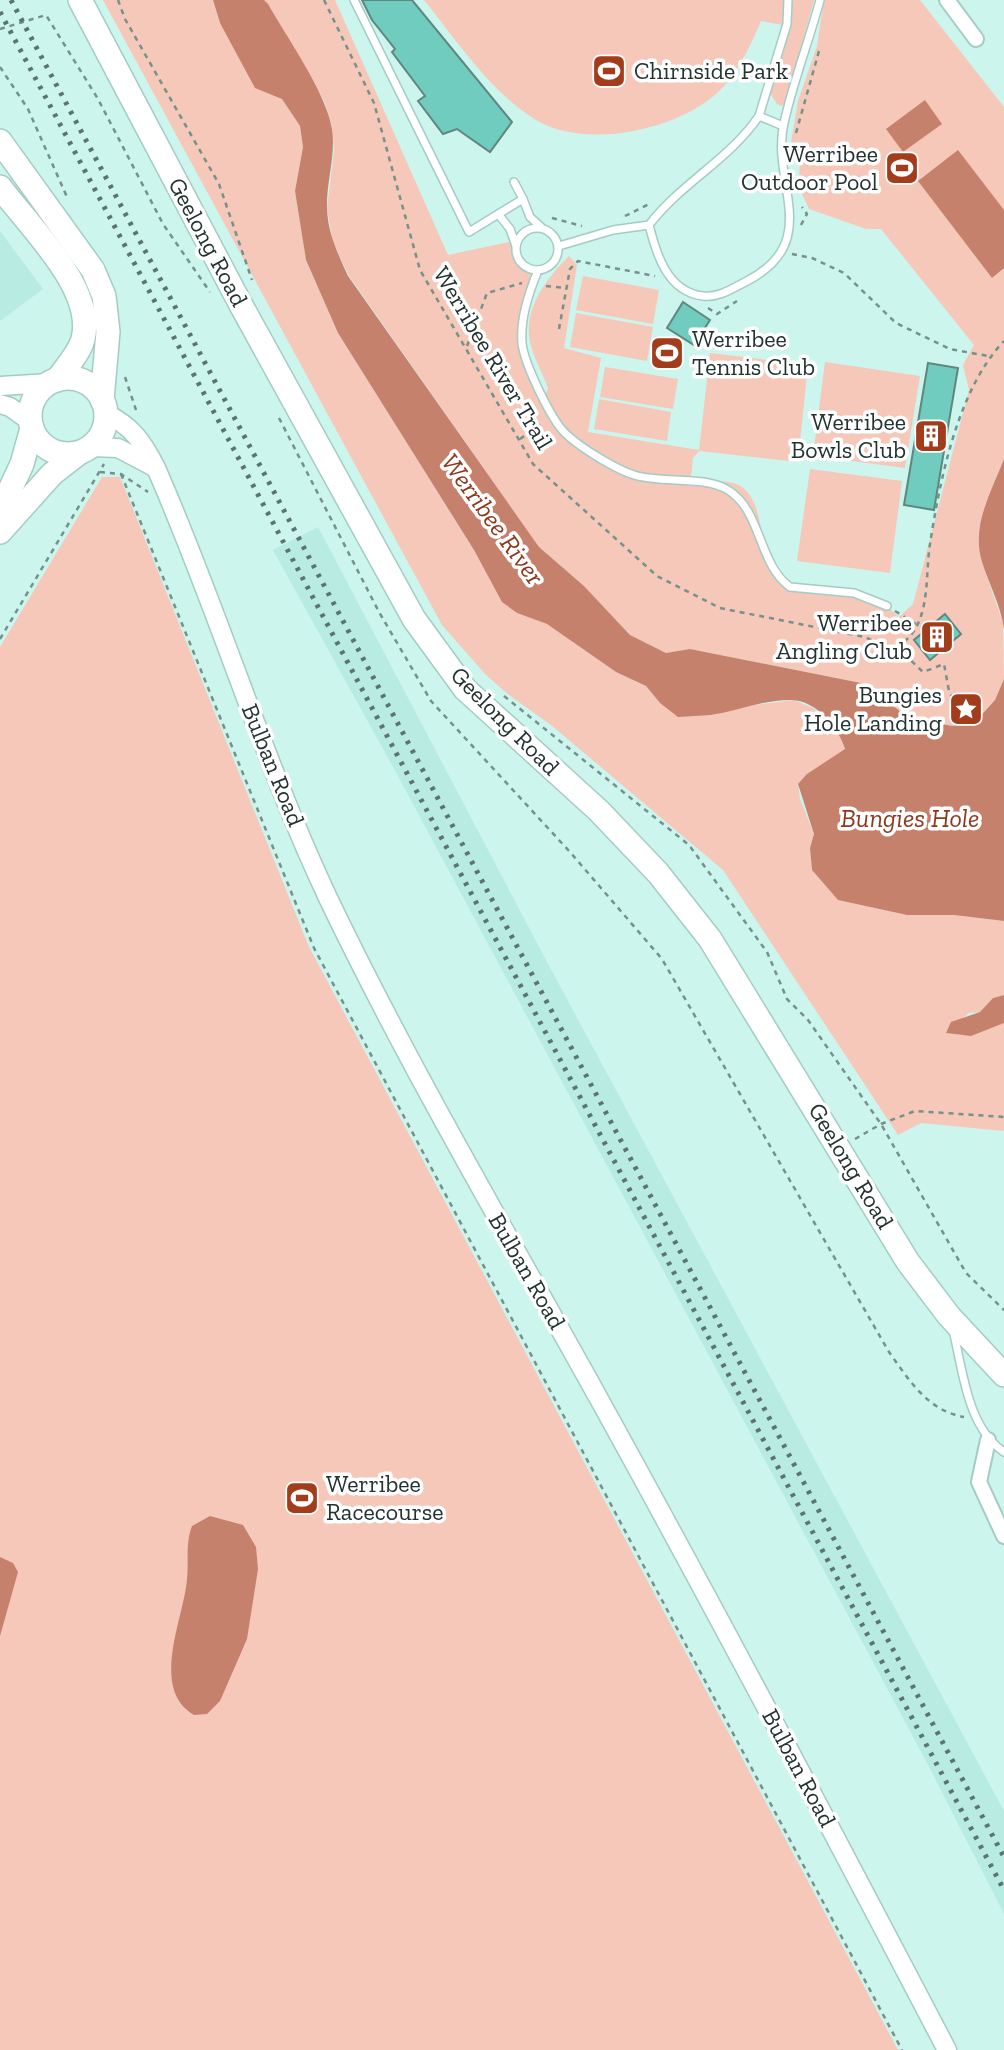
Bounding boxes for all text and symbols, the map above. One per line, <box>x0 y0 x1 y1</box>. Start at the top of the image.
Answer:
sports icon: Chirnside Park <box>590 52 628 90</box>
place label: Chirnside Park <box>634 56 789 85</box>
place label: Werribee Outdoor Pool <box>741 139 878 196</box>
sports icon: Werribee Outdoor Pool <box>883 149 921 187</box>
street label: Geelong Road <box>162 172 255 311</box>
street label: Werribee River Trail <box>427 261 560 455</box>
place label: Werribee Tennis Club <box>692 324 815 381</box>
sports icon: Werribee Tennis Club <box>648 334 686 372</box>
place label: Werribee Bowls Club <box>791 407 906 464</box>
building icon: Werribee Bowls Club <box>912 417 950 455</box>
water label: Werribee River <box>435 447 551 591</box>
place label: Werribee Angling Club <box>776 608 912 665</box>
building icon: Werribee Angling Club <box>918 618 956 656</box>
street label: Geelong Road <box>445 660 566 781</box>
place label: Bungies Hole Landing <box>804 680 942 737</box>
place icon: Bungies Hole Landing <box>947 690 985 728</box>
street label: Bulban Road <box>236 699 311 830</box>
water label: Bungies Hole <box>841 802 979 834</box>
street label: Geelong Road <box>802 1098 900 1234</box>
street label: Bulban Road <box>482 1207 572 1334</box>
place label: Werribee Racecourse <box>326 1469 444 1526</box>
sports icon: Werribee Racecourse <box>283 1479 321 1517</box>
street label: Bulban Road <box>756 1704 843 1832</box>

